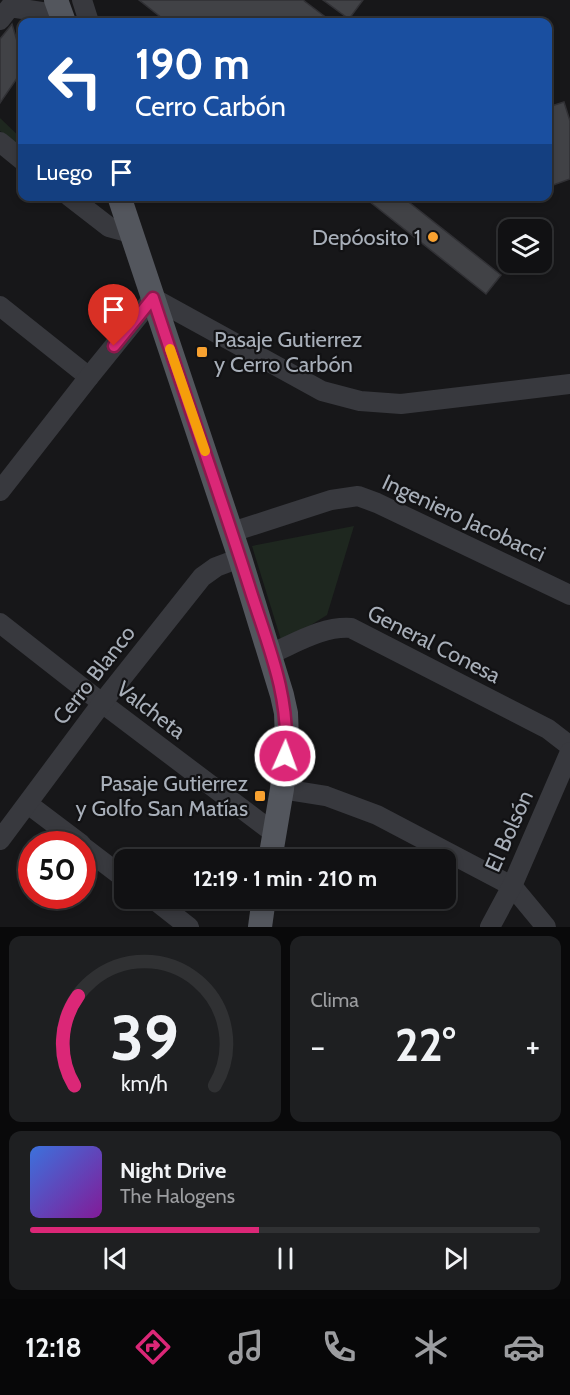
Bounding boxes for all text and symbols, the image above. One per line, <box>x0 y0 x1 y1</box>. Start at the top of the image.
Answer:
text: 190 m <box>135 38 250 90</box>
icon: left <box>36 42 114 120</box>
text: Cerro Carbón <box>135 90 286 123</box>
icon: arrive <box>105 156 138 189</box>
text: Luego <box>36 159 93 186</box>
map controls <box>498 219 552 273</box>
button: layers <box>498 219 552 273</box>
place label: Depóosito 1 <box>312 224 421 251</box>
marker: Depóosito 1 <box>426 230 440 244</box>
pin <box>88 284 139 346</box>
icon: arrive <box>97 293 130 326</box>
place label: Pasaje Gutierrez y Cerro Carbón <box>214 326 362 378</box>
marker: Pasaje Gutierrez y Cerro Carbón <box>195 345 209 359</box>
street label: Ingeniero Jacobacci <box>378 468 550 568</box>
street label: General Conesa <box>363 599 505 689</box>
street label: Cerro Blanco <box>47 620 141 730</box>
street label: Valcheta <box>111 675 191 745</box>
position arrow <box>253 724 317 788</box>
place label: Pasaje Gutierrez y Golfo San Matías <box>75 770 248 822</box>
street label: El Bolsón <box>479 786 539 876</box>
marker: Pasaje Gutierrez y Golfo San Matías <box>253 789 267 803</box>
speed limit sign: 50 <box>18 831 96 909</box>
text: 12:19 · 1 min · 210 m <box>193 865 377 892</box>
text: Clima <box>311 988 359 1012</box>
text: 39 <box>110 1000 179 1076</box>
text: 22° <box>395 1018 456 1072</box>
text: − <box>311 1026 325 1066</box>
text: + <box>525 1026 540 1066</box>
text: km/h <box>121 1070 168 1096</box>
text: Night Drive <box>120 1157 226 1184</box>
text: The Halogens <box>120 1184 235 1208</box>
icon: previous <box>99 1242 132 1275</box>
icon: pause <box>269 1242 302 1275</box>
icon: next <box>439 1242 472 1275</box>
icon: directions <box>132 1326 174 1368</box>
icon: music <box>225 1326 267 1368</box>
icon: phone <box>318 1326 360 1368</box>
icon: climate <box>410 1326 452 1368</box>
icon: car <box>503 1326 545 1368</box>
text: 12:18 <box>25 1331 82 1364</box>

